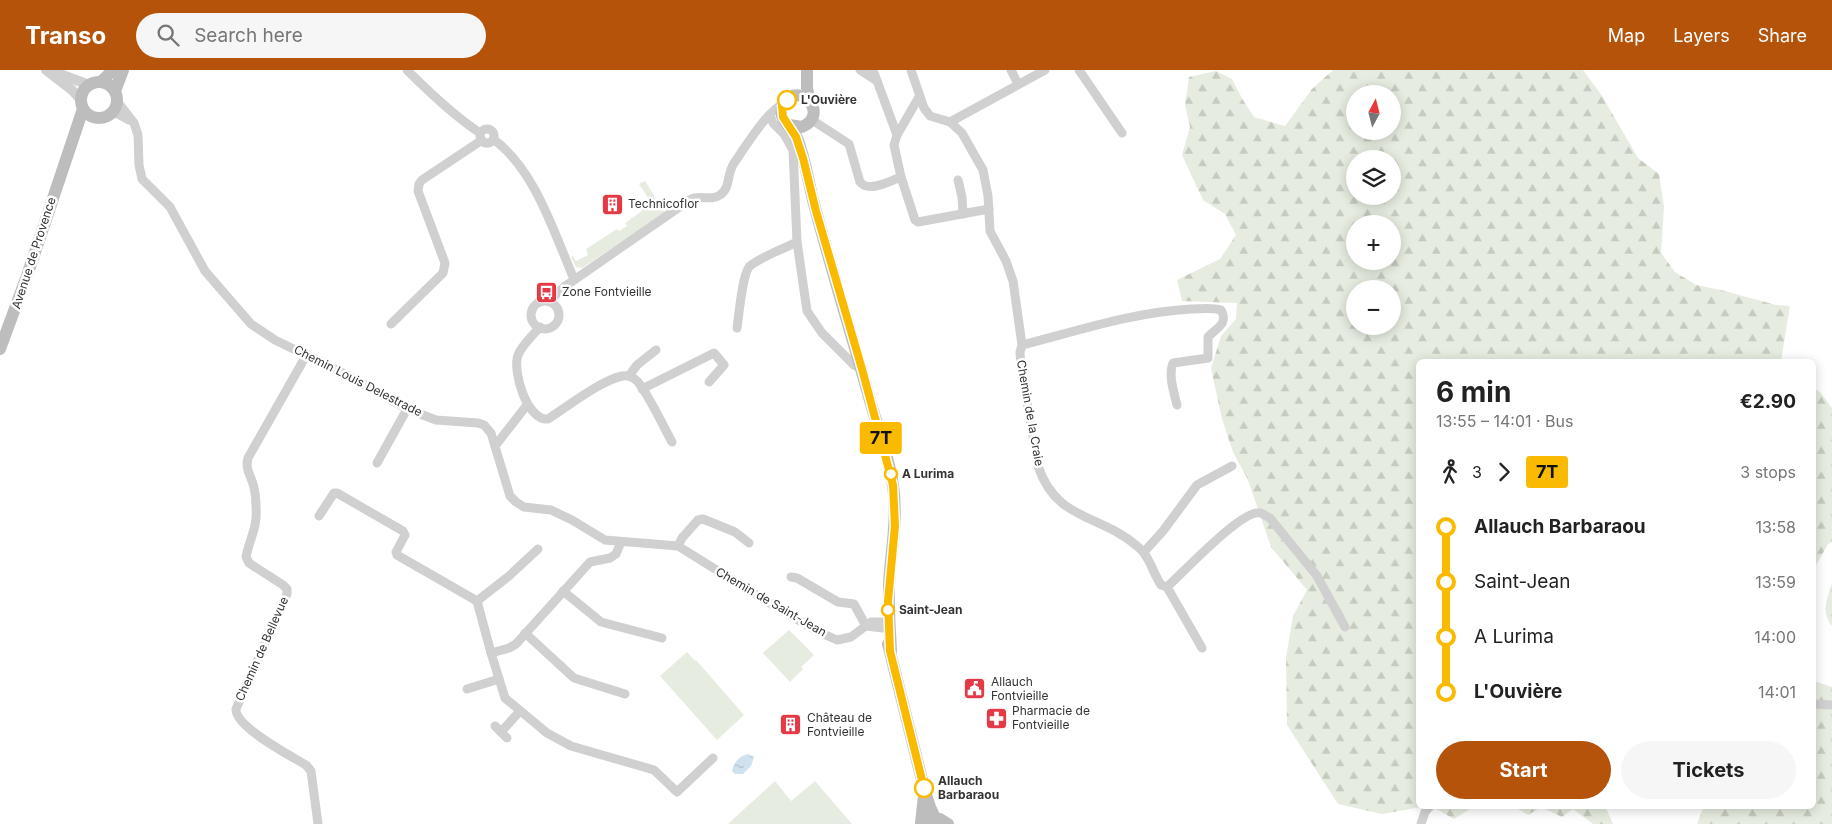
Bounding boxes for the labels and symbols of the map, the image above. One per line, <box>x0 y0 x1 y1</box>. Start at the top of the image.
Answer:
north arrow <box>1346 85 1401 140</box>
marker: L'Ouvière <box>777 90 797 110</box>
place label: L'Ouvière <box>801 92 857 107</box>
building icon: Technicoflor <box>600 192 624 216</box>
street label: Avenue de Provence <box>8 195 59 311</box>
place label: Technicoflor <box>628 196 699 211</box>
bus stop icon: Zone Fontvieille <box>534 280 558 304</box>
place label: Zone Fontvieille <box>562 284 652 299</box>
street label: Chemin Louis Delestrade <box>292 342 425 419</box>
street label: Chemin de la Craie <box>1014 359 1047 467</box>
line badge: 7T <box>858 422 904 454</box>
place label: A Lurima <box>902 466 954 481</box>
marker: A Lurima <box>884 467 898 481</box>
street label: Chemin de Saint-Jean <box>713 564 829 639</box>
street label: Chemin de Bellevue <box>232 594 291 703</box>
place label: Saint-Jean <box>899 602 963 617</box>
marker: Saint-Jean <box>881 603 895 617</box>
place label: Allauch Fontvieille <box>991 674 1048 703</box>
public building icon: Allauch Fontvieille <box>963 677 987 701</box>
place label: Pharmacie de Fontvieille <box>1012 703 1090 732</box>
pharmacy icon: Pharmacie de Fontvieille <box>984 706 1008 730</box>
place label: Château de Fontvieille <box>807 710 872 739</box>
building icon: Château de Fontvieille <box>779 713 803 737</box>
place label: Allauch Barbaraou <box>938 773 999 802</box>
marker: Allauch Barbaraou <box>914 778 934 798</box>

